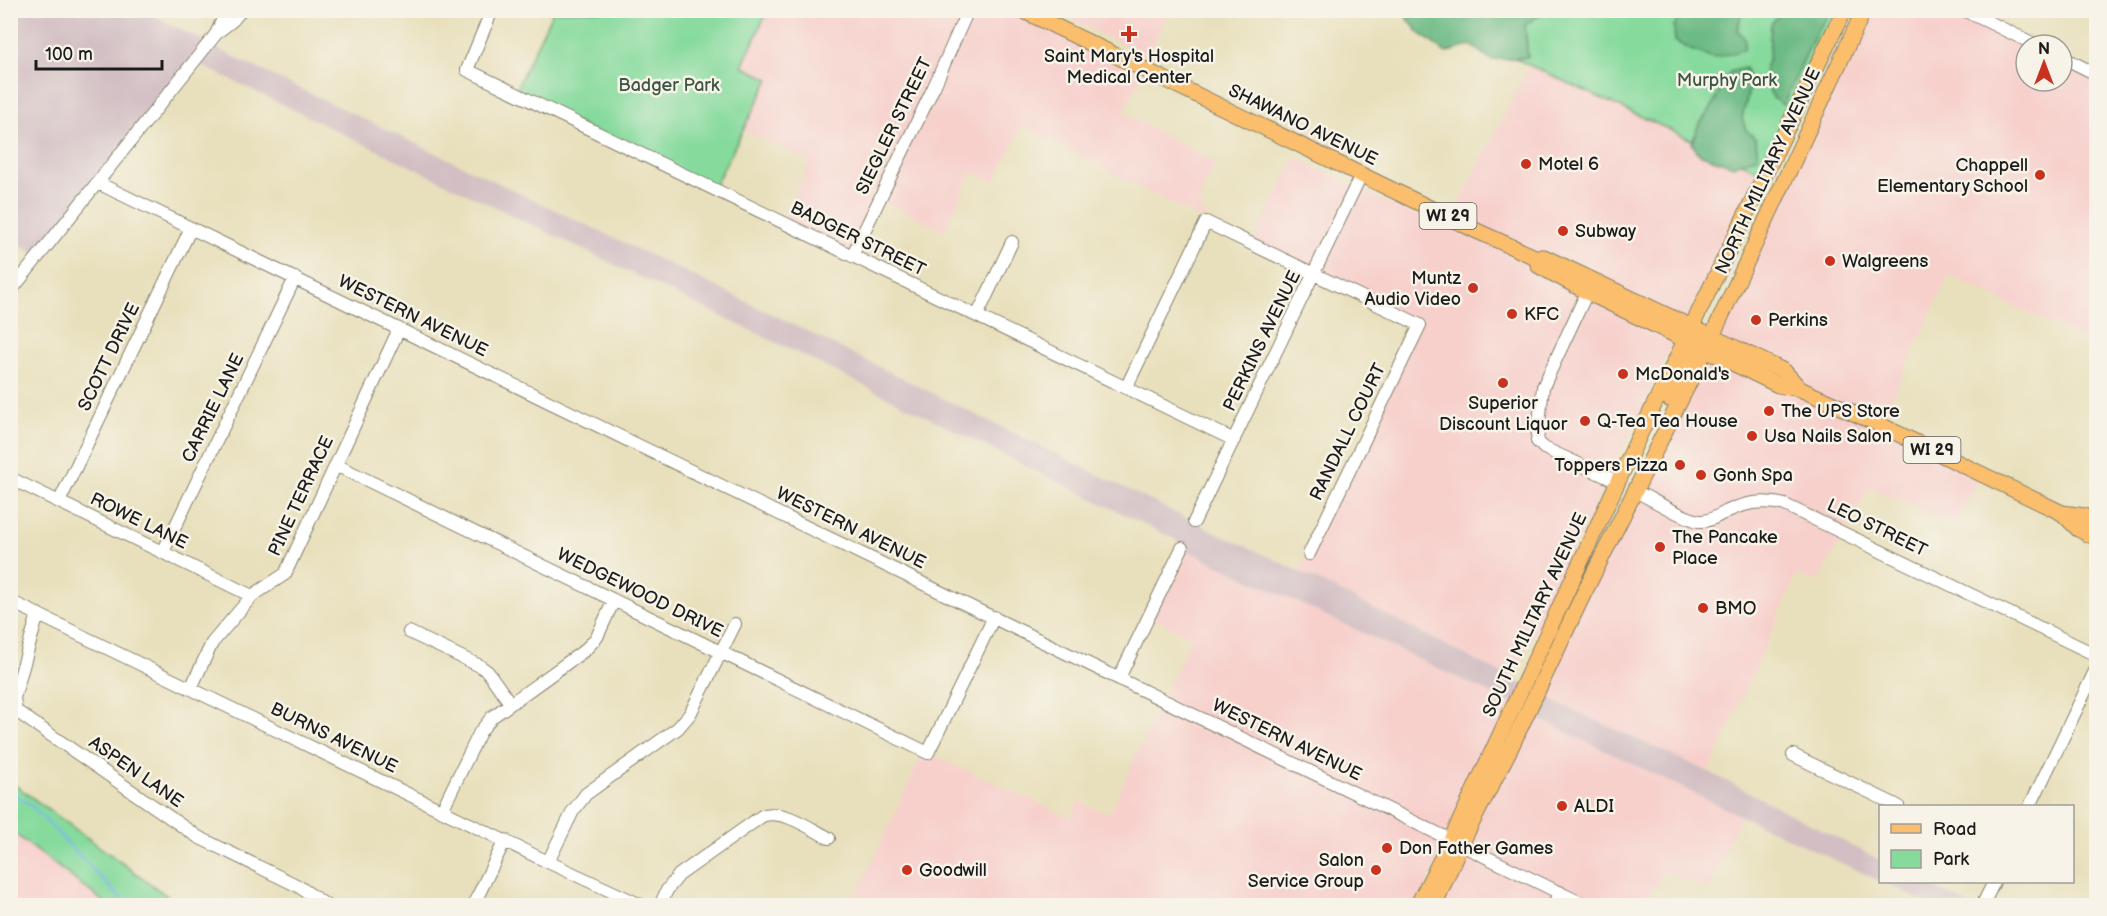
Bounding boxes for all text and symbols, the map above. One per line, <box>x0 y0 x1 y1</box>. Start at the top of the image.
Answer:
marker: Saint Mary's Hospital Medical Center <box>1120 25 1138 43</box>
scale bar <box>36 33 162 71</box>
north arrow <box>2014 33 2074 93</box>
text: N <box>2038 40 2050 59</box>
text: 100 m <box>45 44 93 65</box>
place label: Saint Mary's Hospital Medical Center <box>1044 46 1214 88</box>
street label: SIEGLER STREET <box>852 54 936 198</box>
street label: NORTH MILITARY AVENUE <box>1711 64 1825 277</box>
park label: Murphy Park <box>1677 70 1777 91</box>
park label: Badger Park <box>618 75 720 96</box>
street label: SHAWANO AVENUE <box>1225 80 1381 170</box>
place label: Motel 6 <box>1538 154 1599 175</box>
place label: Chappell Elementary School <box>1877 155 2028 197</box>
marker: Motel 6 <box>1519 157 1533 171</box>
marker: Chappell Elementary School <box>2033 168 2047 182</box>
street label: BADGER STREET <box>787 197 929 281</box>
road number: WI 29 <box>1420 203 1476 229</box>
place label: Subway <box>1575 221 1637 242</box>
marker: Subway <box>1556 224 1570 238</box>
place label: Walgreens <box>1842 251 1928 272</box>
marker: Walgreens <box>1823 254 1837 268</box>
street label: PERKINS AVENUE <box>1219 267 1305 415</box>
place label: Muntz Audio Video <box>1365 268 1461 310</box>
street label: WESTERN AVENUE <box>335 271 491 361</box>
marker: Muntz Audio Video <box>1466 281 1480 295</box>
street label: SCOTT DRIVE <box>74 299 144 414</box>
place label: KFC <box>1524 304 1559 325</box>
marker: KFC <box>1505 307 1519 321</box>
place label: Perkins <box>1768 310 1828 331</box>
marker: Perkins <box>1749 313 1763 327</box>
street label: CARRIE LANE <box>178 350 248 466</box>
street label: RANDALL COURT <box>1306 360 1390 504</box>
place label: McDonald's <box>1635 364 1730 385</box>
marker: McDonald's <box>1616 367 1630 381</box>
marker: Superior Discount Liquor <box>1496 376 1510 390</box>
place label: Superior Discount Liquor <box>1439 393 1568 435</box>
place label: The UPS Store <box>1781 401 1900 422</box>
marker: The UPS Store <box>1762 404 1776 418</box>
place label: Q-Tea Tea House <box>1597 411 1738 432</box>
marker: Q-Tea Tea House <box>1578 414 1592 428</box>
place label: Usa Nails Salon <box>1764 426 1892 447</box>
marker: Usa Nails Salon <box>1745 429 1759 443</box>
street label: PINE TERRACE <box>264 433 338 559</box>
road number: WI 29 <box>1904 437 1960 463</box>
place label: Toppers Pizza <box>1554 455 1668 476</box>
marker: Toppers Pizza <box>1673 458 1687 472</box>
place label: Gonh Spa <box>1713 465 1793 486</box>
marker: Gonh Spa <box>1694 468 1708 482</box>
street label: WESTERN AVENUE <box>773 483 929 573</box>
street label: ROWE LANE <box>87 488 191 554</box>
street label: LEO STREET <box>1823 495 1931 561</box>
street label: SOUTH MILITARY AVENUE <box>1478 509 1592 720</box>
place label: The Pancake Place <box>1672 527 1778 569</box>
marker: The Pancake Place <box>1653 540 1667 554</box>
street label: WEDGEWOOD DRIVE <box>554 544 726 642</box>
place label: BMO <box>1715 598 1757 619</box>
marker: BMO <box>1696 601 1710 615</box>
street label: WESTERN AVENUE <box>1209 695 1365 785</box>
street label: BURNS AVENUE <box>267 698 401 778</box>
street label: ASPEN LANE <box>85 732 187 812</box>
place label: ALDI <box>1574 796 1614 817</box>
marker: ALDI <box>1555 799 1569 813</box>
legend <box>1879 805 2074 883</box>
text: Road <box>1933 819 1977 840</box>
place label: Don Father Games <box>1399 838 1553 859</box>
marker: Don Father Games <box>1380 841 1394 855</box>
text: Park <box>1933 849 1969 870</box>
place label: Salon Service Group <box>1248 850 1364 892</box>
place label: Goodwill <box>919 860 987 881</box>
marker: Goodwill <box>900 863 914 877</box>
marker: Salon Service Group <box>1369 863 1383 877</box>

